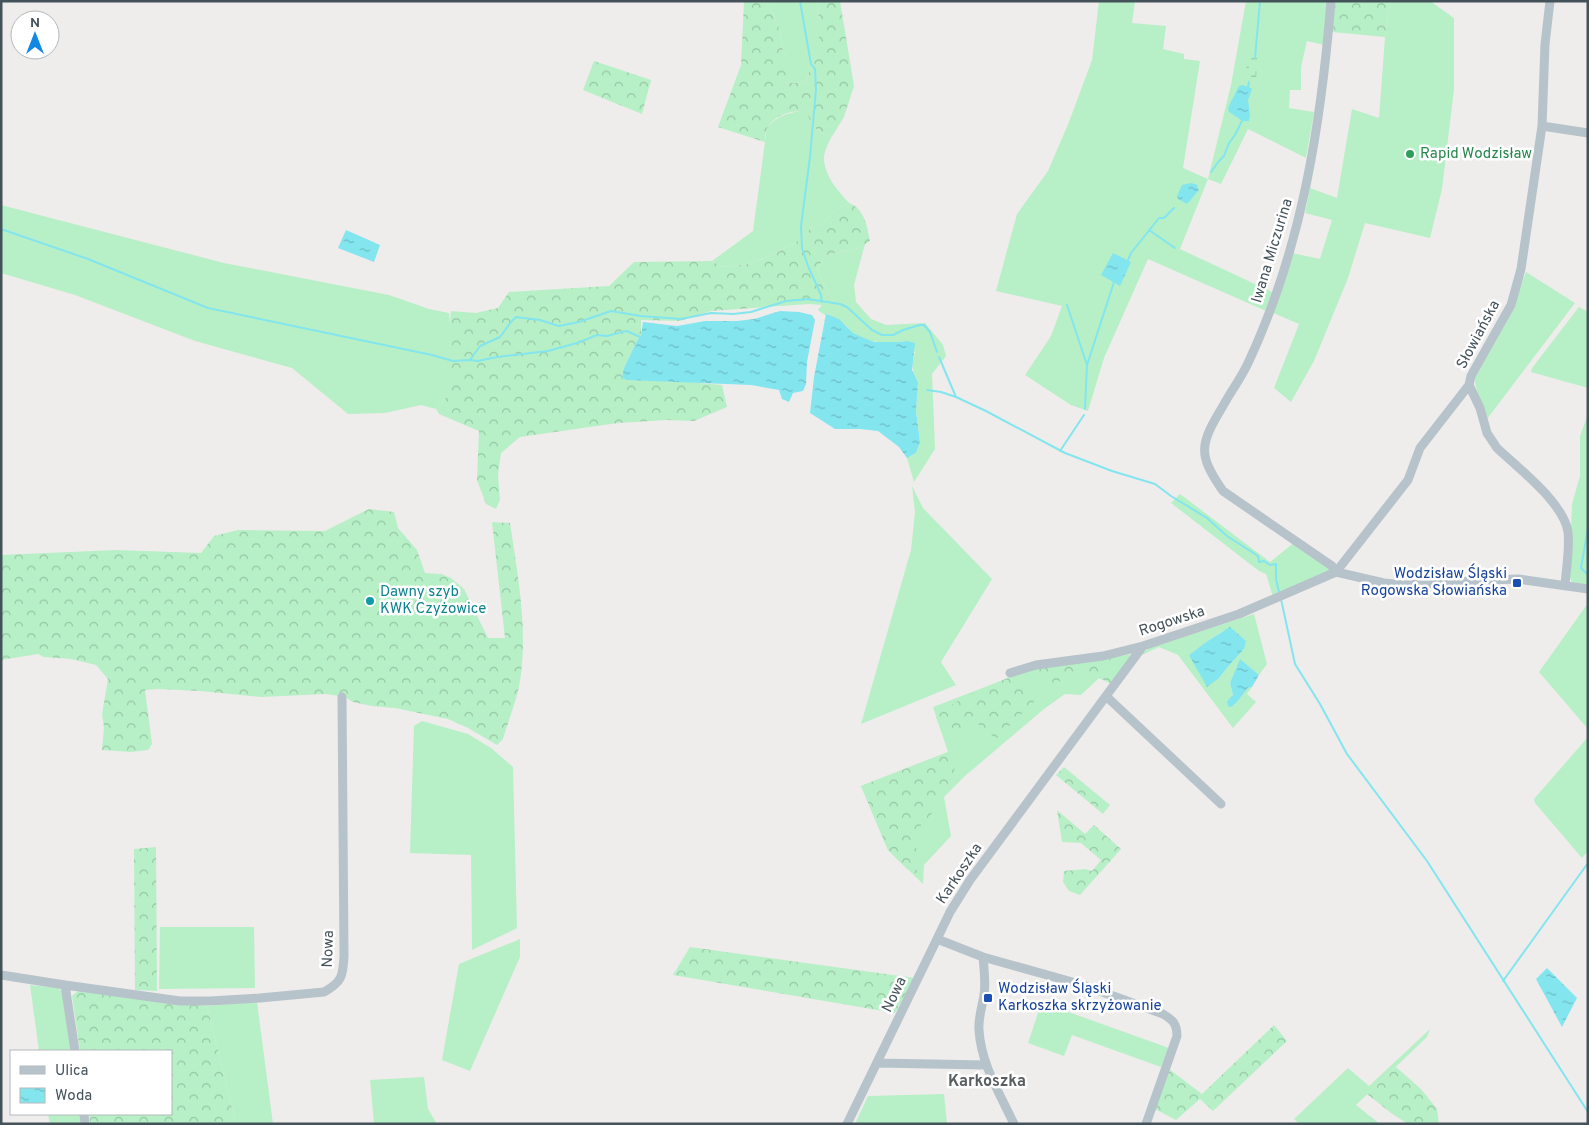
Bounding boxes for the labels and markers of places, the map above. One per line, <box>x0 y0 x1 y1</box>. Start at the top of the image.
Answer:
place label: Rapid Wodzisław <box>1420 145 1532 164</box>
marker: Rapid Wodzisław <box>1404 148 1416 160</box>
place label: Wodzisław Śląski Rogowska Słowiańska <box>1361 563 1507 601</box>
marker: Wodzisław Śląski Rogowska Słowiańska <box>1511 577 1523 589</box>
place label: Dawny szyb KWK Czyżowice <box>380 583 486 619</box>
marker: Dawny szyb KWK Czyżowice <box>364 595 376 607</box>
place label: Wodzisław Śląski Karkoszka skrzyżowanie <box>998 978 1162 1016</box>
marker: Wodzisław Śląski Karkoszka skrzyżowanie <box>982 992 994 1004</box>

